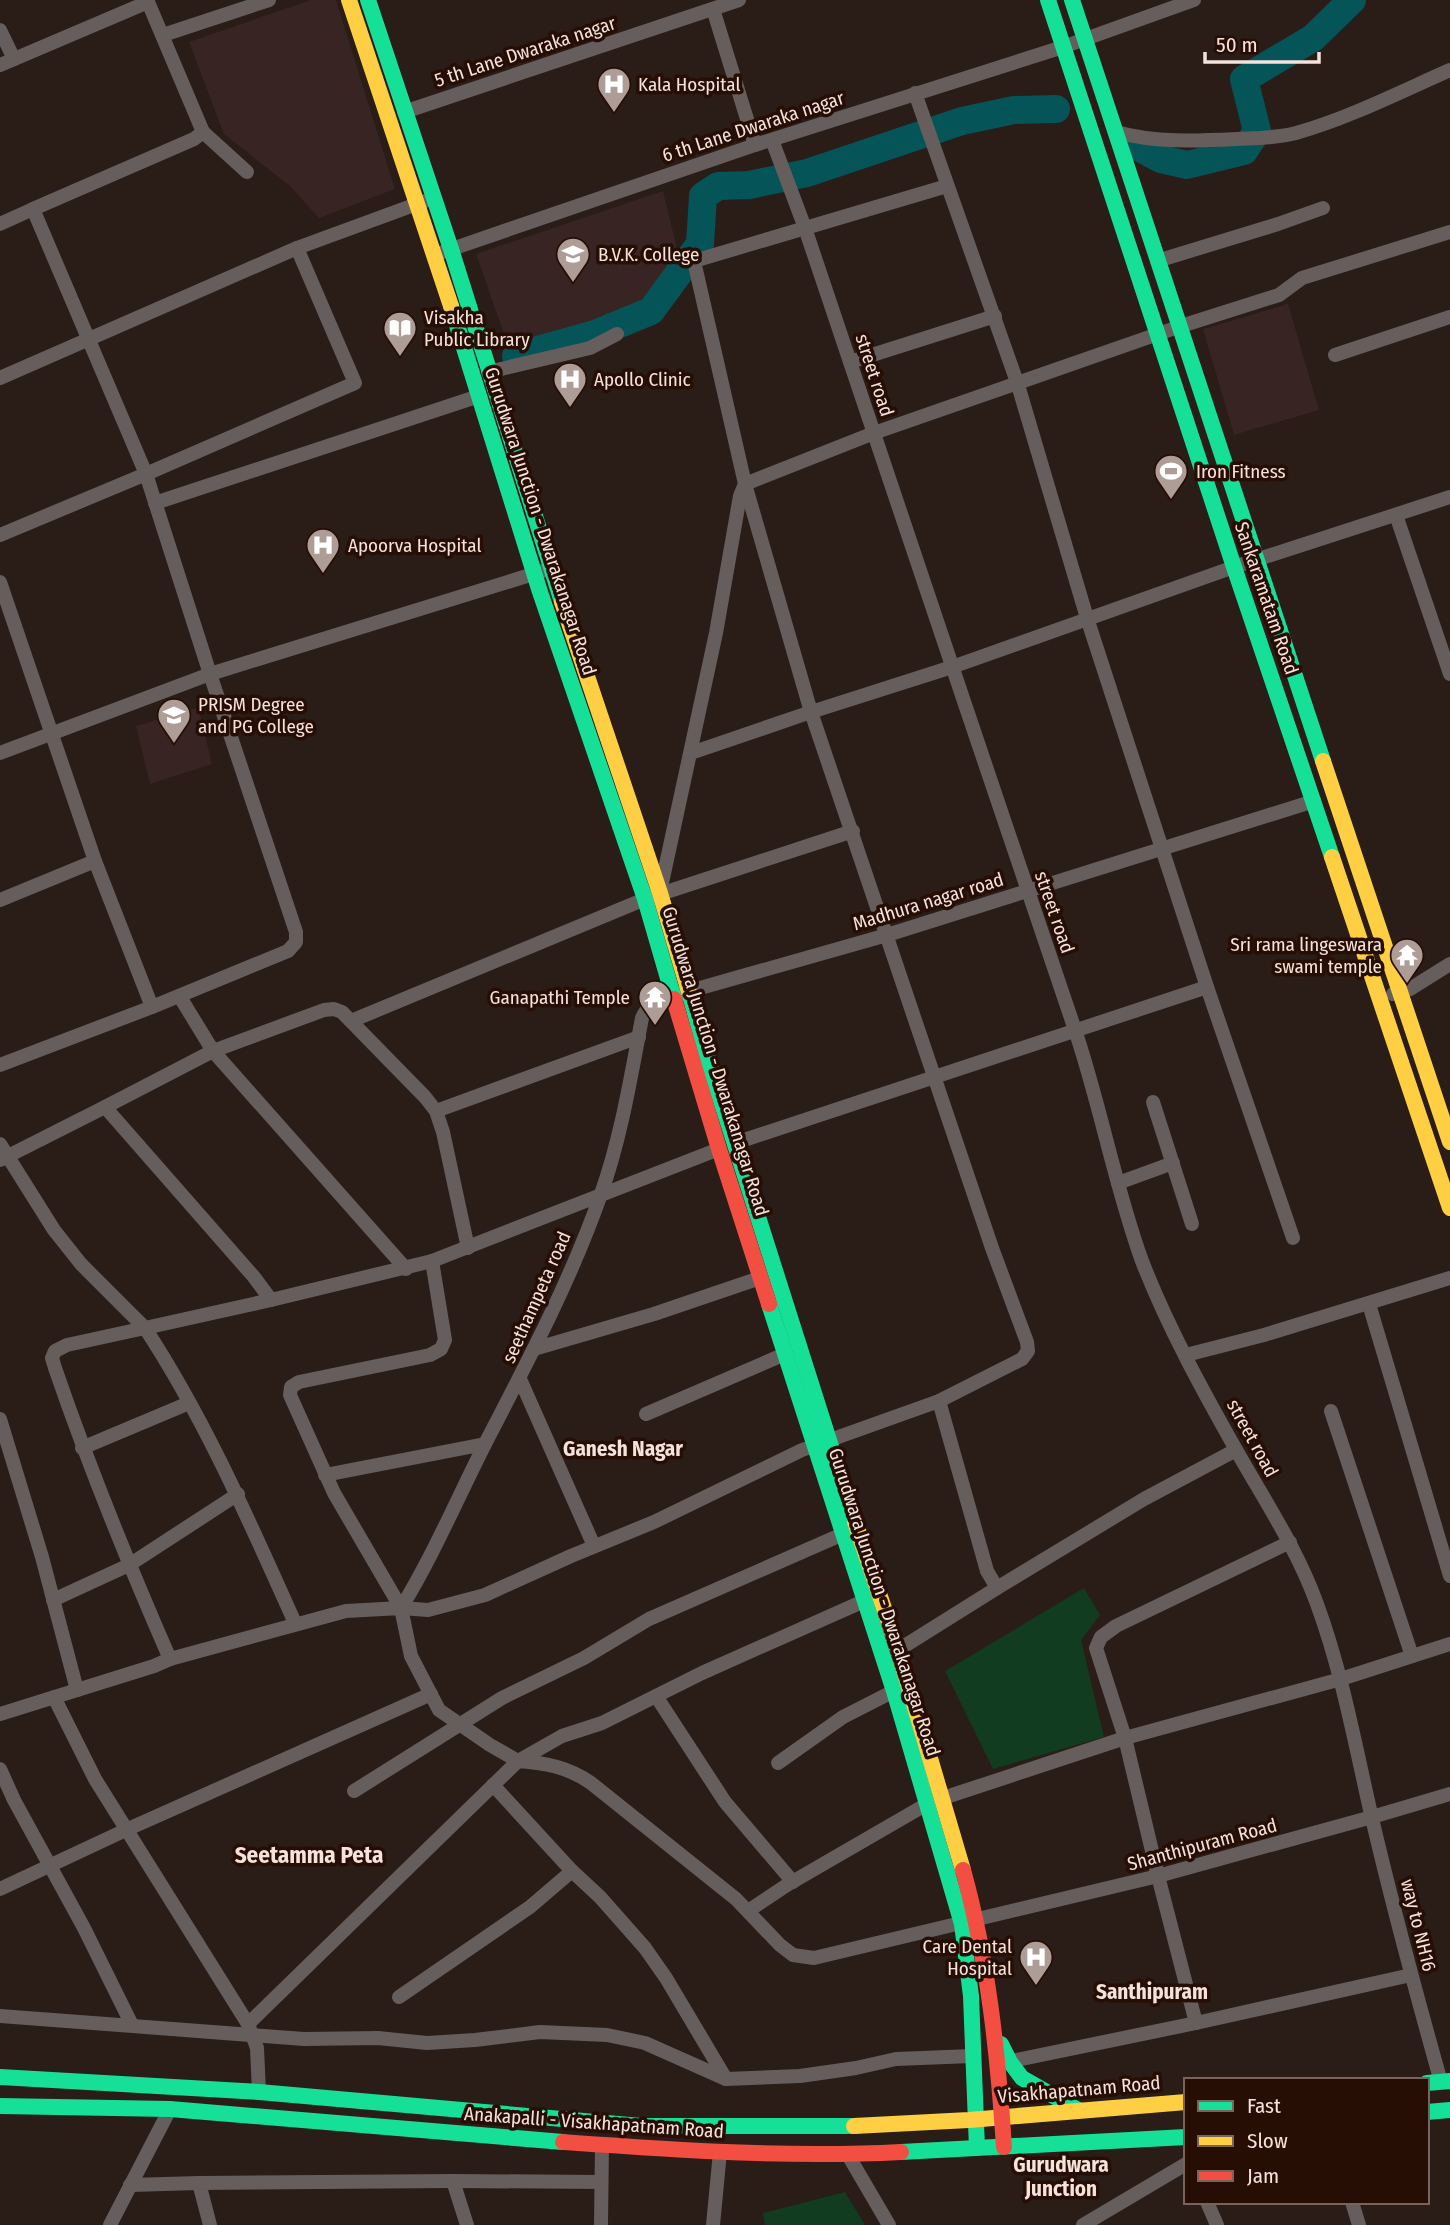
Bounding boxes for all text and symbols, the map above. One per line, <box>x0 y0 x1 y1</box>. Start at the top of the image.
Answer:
street label: 5 th Lane Dwaraka nagar <box>432 11 619 92</box>
scale bar <box>1205 21 1319 65</box>
text: 50 m <box>1216 32 1258 58</box>
hospital icon: Kala Hospital <box>595 65 633 114</box>
place label: Kala Hospital <box>638 73 740 96</box>
street label: 6 th Lane Dwaraka nagar <box>659 86 847 167</box>
school or university icon: B.V.K. College <box>554 235 592 284</box>
place label: B.V.K. College <box>598 243 699 266</box>
place label: Visakha Public Library <box>424 306 530 351</box>
library icon: Visakha Public Library <box>381 309 419 358</box>
street label: street road <box>850 331 899 419</box>
hospital icon: Apollo Clinic <box>551 360 589 409</box>
street label: Gurudwara Junction - Dwarakanagar Road <box>480 364 601 678</box>
place label: Apollo Clinic <box>594 368 691 391</box>
sports icon: Iron Fitness <box>1152 452 1190 501</box>
place label: Iron Fitness <box>1196 460 1286 483</box>
street label: Sankaramatam Road <box>1230 519 1303 677</box>
hospital icon: Apoorva Hospital <box>304 526 342 575</box>
place label: Apoorva Hospital <box>348 534 481 557</box>
place label: PRISM Degree and PG College <box>198 693 314 738</box>
school or university icon: PRISM Degree and PG College <box>155 696 193 745</box>
street label: Madhura nagar road <box>850 868 1006 935</box>
street label: street road <box>1030 868 1079 956</box>
street label: Gurudwara Junction - Dwarakanagar Road <box>657 904 774 1219</box>
place label: Sri rama lingeswara swami temple <box>1230 933 1382 978</box>
temple icon: Sri rama lingeswara swami temple <box>1388 936 1426 985</box>
temple icon: Ganapathi Temple <box>636 978 674 1027</box>
place label: Ganapathi Temple <box>490 986 630 1009</box>
street label: seethampeta road <box>497 1228 576 1367</box>
street label: street road <box>1222 1395 1283 1481</box>
district label: Ganesh Nagar <box>563 1436 683 1462</box>
street label: Gurudwara Junction - Dwarakanagar Road <box>824 1445 945 1759</box>
street label: Shanthipuram Road <box>1125 1813 1279 1875</box>
district label: Seetamma Peta <box>235 1841 383 1869</box>
street label: way to NH16 <box>1396 1877 1441 1974</box>
place label: Care Dental Hospital <box>923 1935 1012 1980</box>
hospital icon: Care Dental Hospital <box>1017 1938 1055 1987</box>
district label: Santhipuram <box>1096 1979 1208 2005</box>
street label: Visakhapatnam Road <box>997 2071 1161 2108</box>
legend <box>1184 2078 1429 2204</box>
text: Fast <box>1247 2093 1281 2119</box>
street label: Anakapalli - Visakhapatnam Road <box>463 2102 725 2143</box>
text: Slow <box>1247 2128 1288 2154</box>
district label: Gurudwara Junction <box>1013 2152 1109 2202</box>
text: Jam <box>1247 2163 1279 2189</box>

